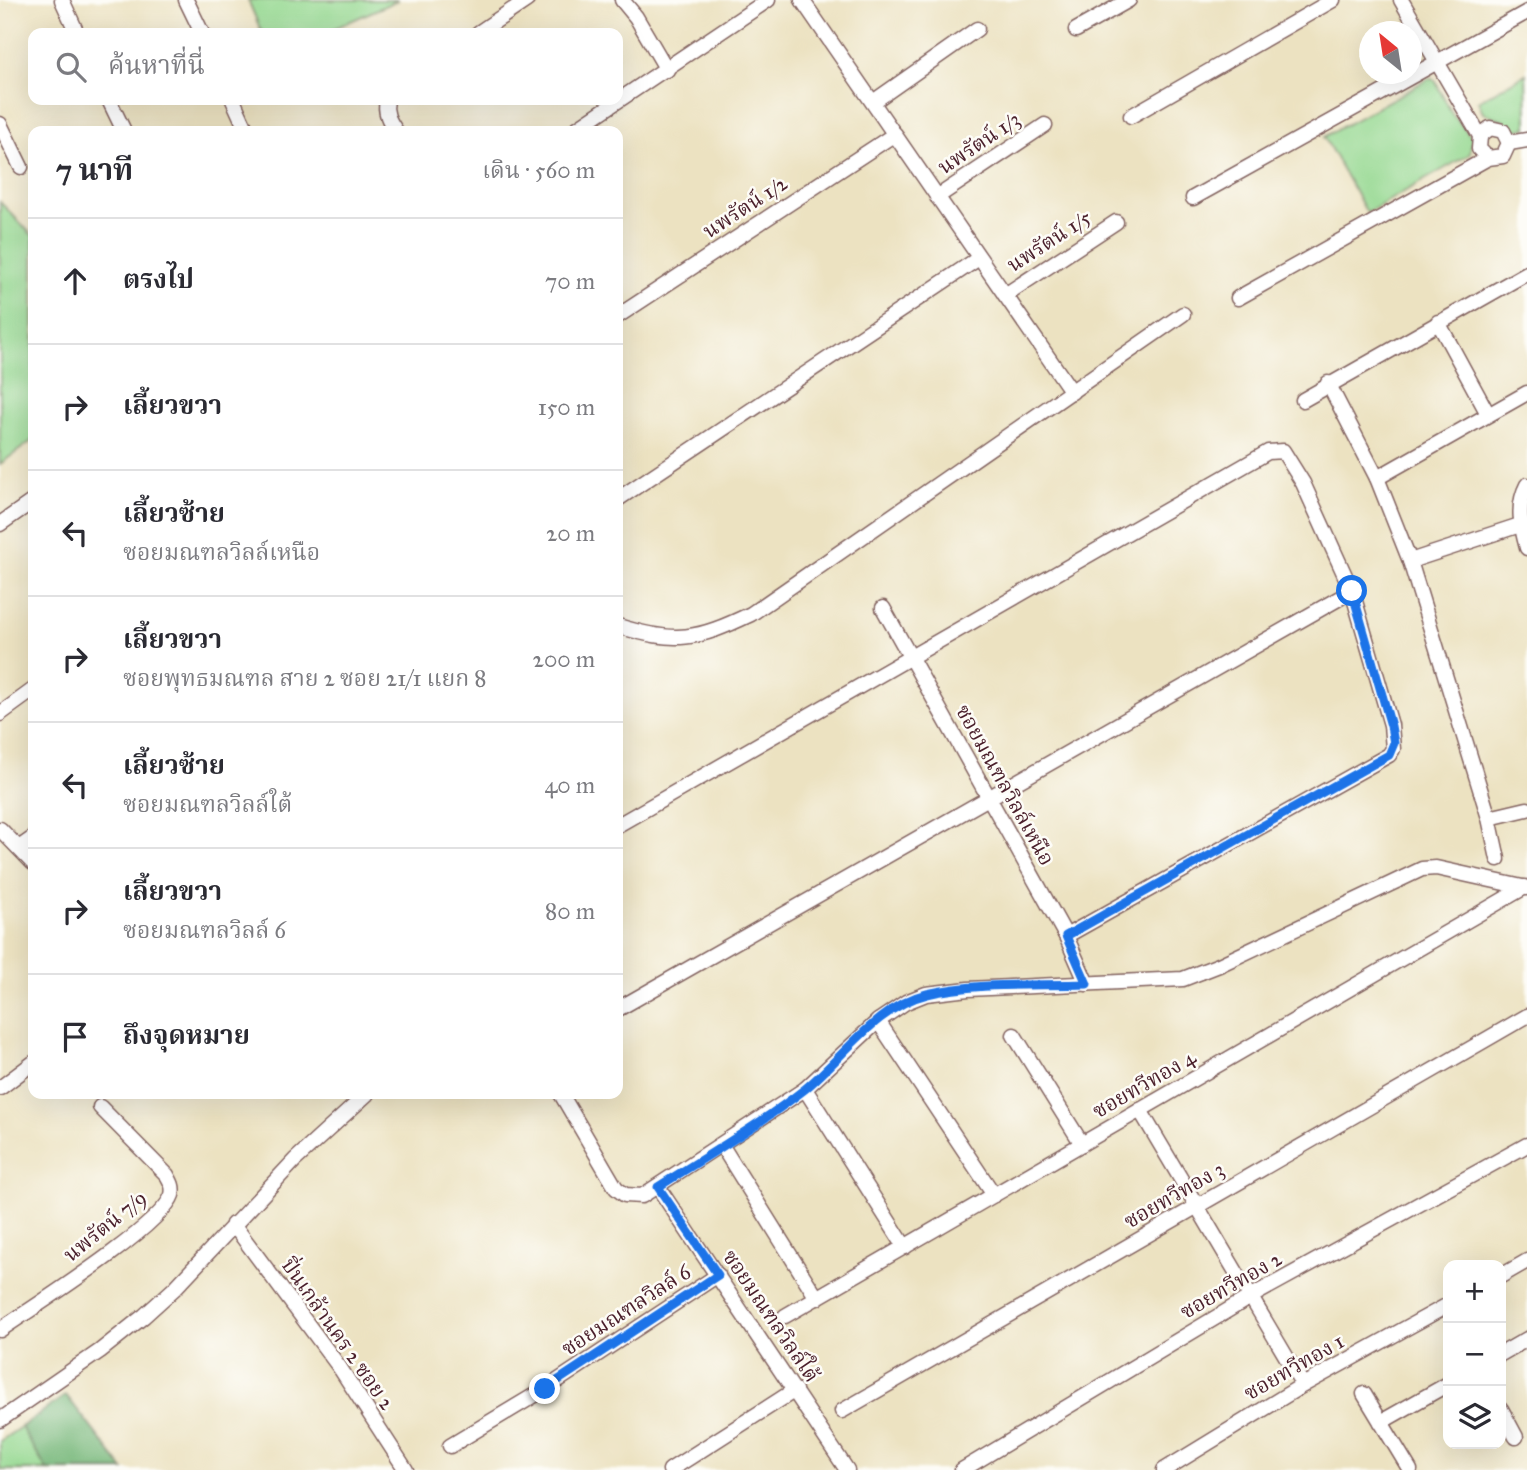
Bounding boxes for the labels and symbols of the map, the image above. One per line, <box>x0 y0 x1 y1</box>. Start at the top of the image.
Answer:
north arrow <box>1359 21 1422 84</box>
street label: นพรัตน์ 1/3 <box>933 106 1025 180</box>
street label: นพรัตน์ 1/2 <box>698 170 793 244</box>
street label: นพรัตน์ 1/5 <box>1002 204 1096 278</box>
route start <box>1336 575 1367 606</box>
street label: ซอยมณฑลวิลล์เหนือ <box>950 700 1060 870</box>
street label: ซอยทวีทอง 4 <box>1088 1043 1201 1124</box>
street label: ซอยทวีทอง 3 <box>1119 1156 1229 1234</box>
street label: นพรัตน์ 7/9 <box>58 1185 152 1267</box>
street label: ซอยมณฑลวิลล์ใต้ <box>717 1244 827 1387</box>
street label: ซอยทวีทอง 2 <box>1175 1245 1287 1325</box>
street label: ปิ่นเกล้านคร 2 ซอย 2 <box>275 1251 403 1415</box>
street label: ซอยมณฑลวิลล์ 6 <box>557 1258 697 1361</box>
street label: ซอยทวีทอง 1 <box>1239 1328 1349 1406</box>
route end <box>529 1373 560 1404</box>

